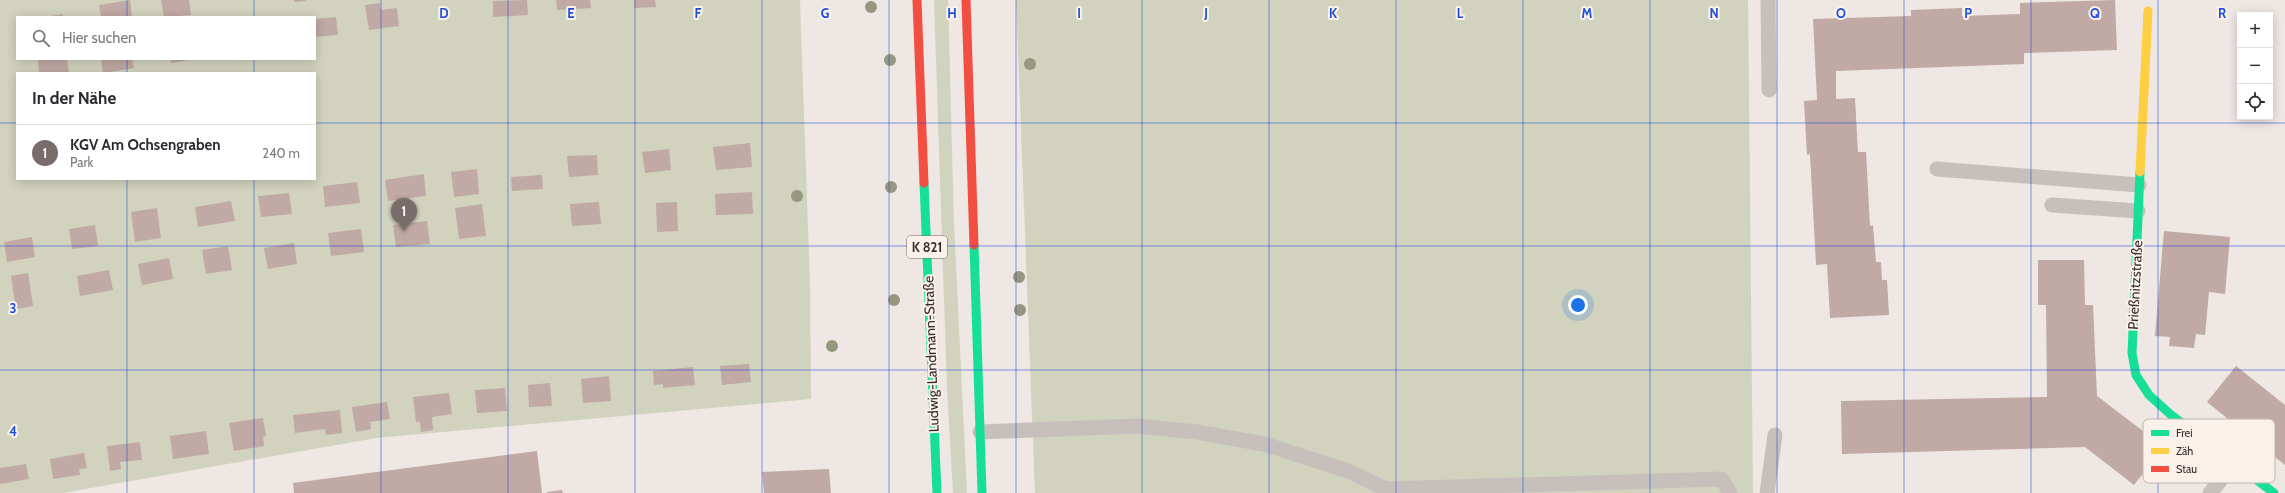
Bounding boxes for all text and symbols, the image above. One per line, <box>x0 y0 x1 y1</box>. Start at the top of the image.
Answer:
text: D <box>439 5 449 21</box>
text: E <box>567 5 575 21</box>
text: F <box>695 5 702 21</box>
text: G <box>821 5 830 21</box>
text: H <box>947 5 957 21</box>
text: I <box>1077 5 1081 21</box>
text: J <box>1203 5 1208 21</box>
text: K <box>1329 5 1338 21</box>
text: L <box>1457 5 1464 21</box>
text: M <box>1582 5 1593 21</box>
text: N <box>1709 5 1719 21</box>
text: O <box>1836 5 1846 21</box>
text: P <box>1964 5 1972 21</box>
text: Q <box>2090 5 2100 21</box>
text: R <box>2218 5 2226 21</box>
map controls <box>2237 12 2273 120</box>
button: + <box>2237 12 2273 48</box>
search box <box>16 16 316 60</box>
icon: search <box>30 27 52 49</box>
text: Hier suchen <box>62 29 137 47</box>
button: − <box>2237 48 2273 84</box>
button: locate <box>2237 84 2273 120</box>
text: In der Nähe <box>32 88 116 108</box>
text: KGV Am Ochsengraben <box>70 136 221 154</box>
text: 1 <box>43 145 47 161</box>
text: 240 m <box>262 145 300 161</box>
text: Park <box>70 154 93 170</box>
pin: 1 <box>391 198 417 231</box>
road number: K 821 <box>907 236 947 258</box>
street label: Prießnitzstraße <box>2124 240 2146 330</box>
street label: Ludwig-Landmann-Straße <box>919 275 943 433</box>
your location <box>1568 295 1588 315</box>
text: 3 <box>9 300 17 316</box>
legend <box>2143 419 2275 483</box>
text: 4 <box>9 423 17 439</box>
text: Frei <box>2176 426 2193 440</box>
text: Zäh <box>2176 444 2193 458</box>
text: Stau <box>2176 462 2197 476</box>

